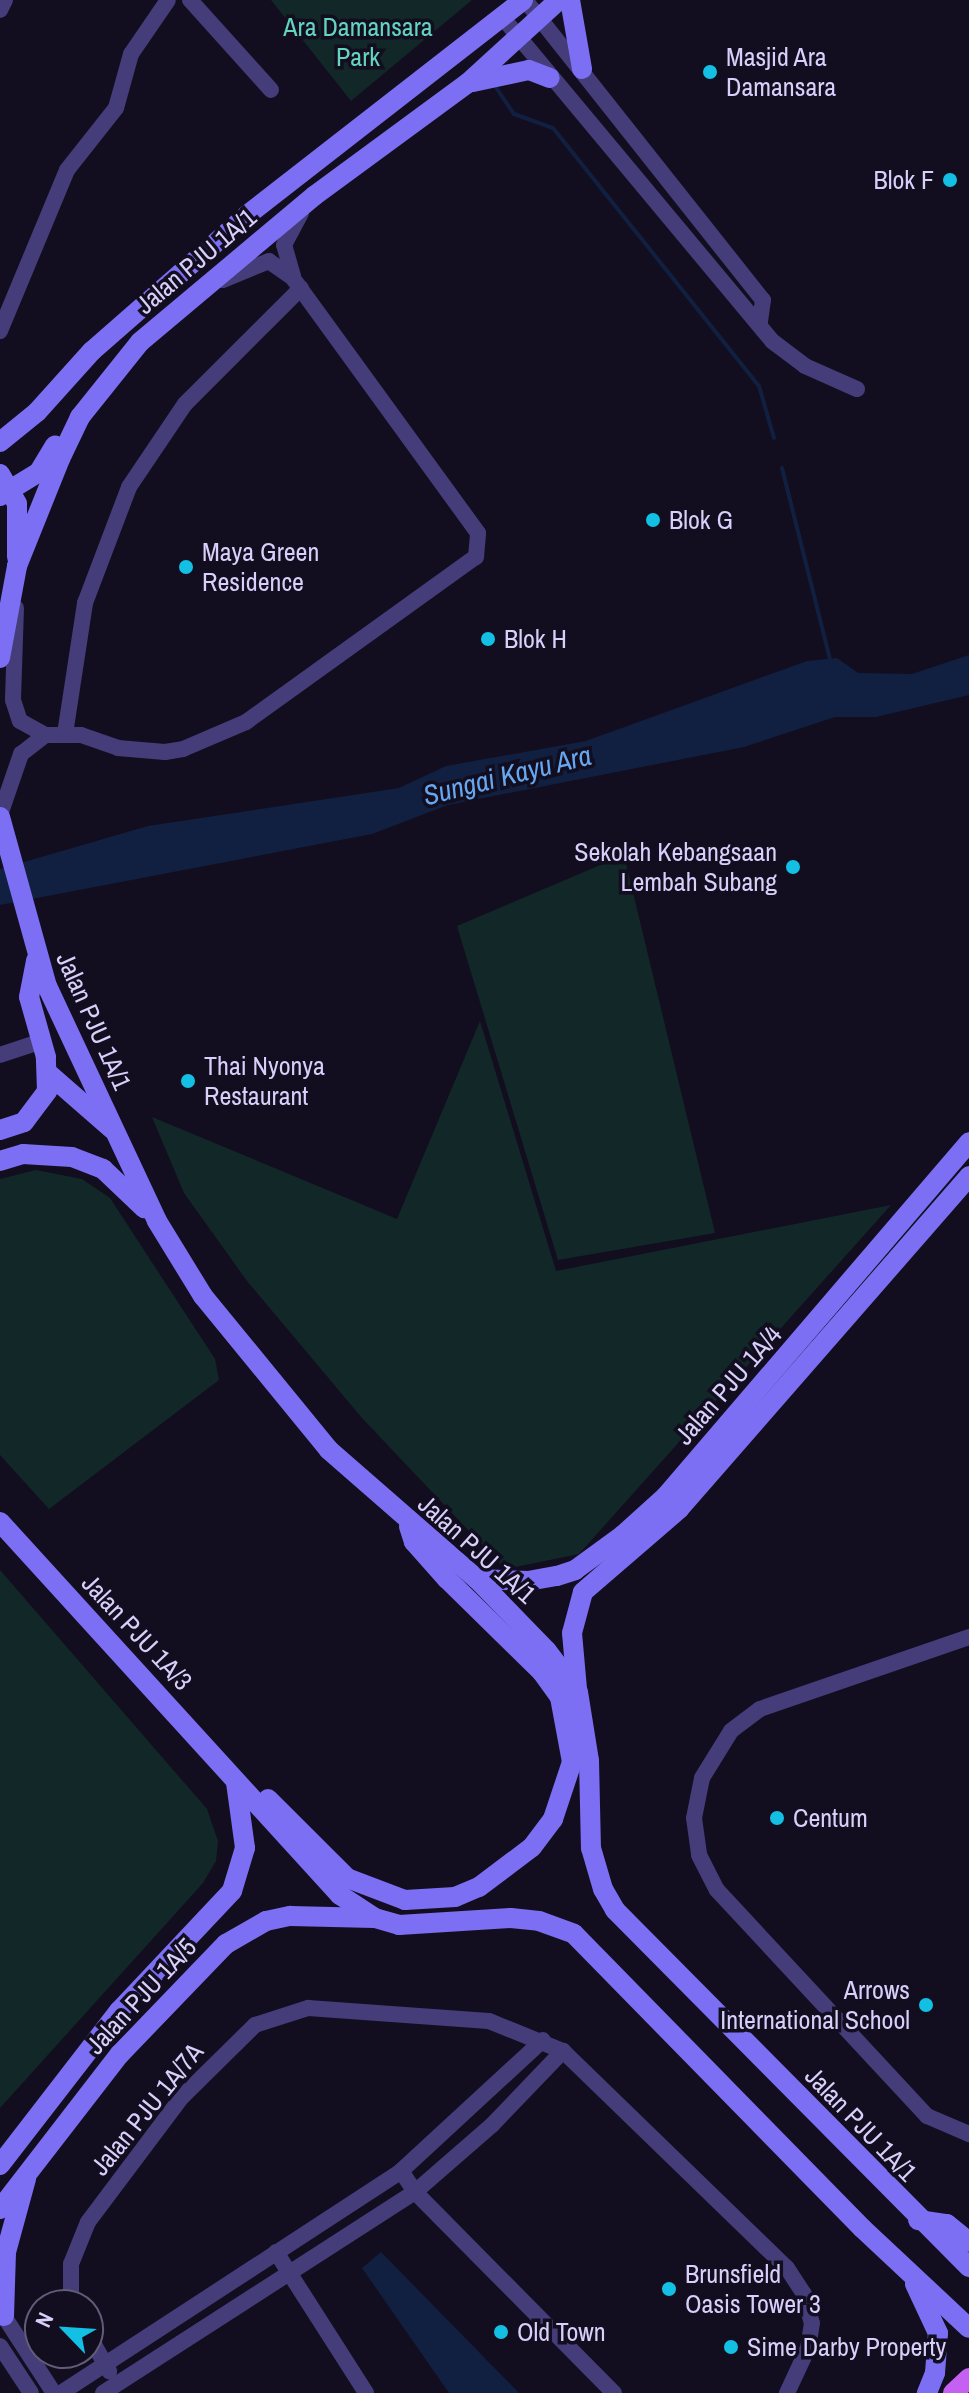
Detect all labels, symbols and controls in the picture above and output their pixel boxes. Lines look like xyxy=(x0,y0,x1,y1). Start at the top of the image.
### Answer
park label: Ara Damansara Park xyxy=(283,11,433,72)
place label: Masjid Ara Damansara xyxy=(726,41,836,102)
marker: Masjid Ara Damansara xyxy=(701,63,719,81)
place label: Blok F xyxy=(874,164,934,196)
marker: Blok F xyxy=(941,171,959,189)
street label: Jalan PJU 1A/1 xyxy=(130,202,262,320)
place label: Blok G xyxy=(669,504,733,536)
marker: Blok G xyxy=(644,511,662,529)
place label: Maya Green Residence xyxy=(202,536,319,598)
marker: Maya Green Residence xyxy=(177,558,195,576)
place label: Blok H xyxy=(504,623,567,655)
marker: Blok H xyxy=(479,630,497,648)
water label: Sungai Kayu Ara xyxy=(419,738,595,812)
place label: Sekolah Kebangsaan Lembah Subang xyxy=(574,836,777,898)
marker: Sekolah Kebangsaan Lembah Subang xyxy=(784,858,802,876)
street label: Jalan PJU 1A/1 xyxy=(50,948,138,1094)
place label: Thai Nyonya Restaurant xyxy=(204,1050,325,1112)
marker: Thai Nyonya Restaurant xyxy=(179,1072,197,1090)
street label: Jalan PJU 1A/4 xyxy=(668,1319,788,1451)
street label: Jalan PJU 1A/1 xyxy=(412,1488,542,1610)
street label: Jalan PJU 1A/3 xyxy=(75,1568,199,1696)
place label: Centum xyxy=(793,1802,868,1834)
marker: Centum xyxy=(768,1809,786,1827)
street label: Jalan PJU 1A/5 xyxy=(79,1932,203,2060)
place label: Arrows International School xyxy=(720,1974,910,2036)
marker: Arrows International School xyxy=(917,1996,935,2014)
street label: Jalan PJU 1A/7A xyxy=(84,2037,210,2181)
street label: Jalan PJU 1A/1 xyxy=(799,2060,923,2188)
place label: Brunsfield Oasis Tower 3 xyxy=(685,2258,821,2320)
marker: Brunsfield Oasis Tower 3 xyxy=(660,2280,678,2298)
north arrow xyxy=(24,2289,104,2369)
text: N xyxy=(28,2307,60,2332)
place label: Old Town xyxy=(517,2316,606,2348)
marker: Old Town xyxy=(492,2323,510,2341)
place label: Sime Darby Property xyxy=(747,2331,946,2363)
marker: Sime Darby Property xyxy=(722,2338,740,2356)

